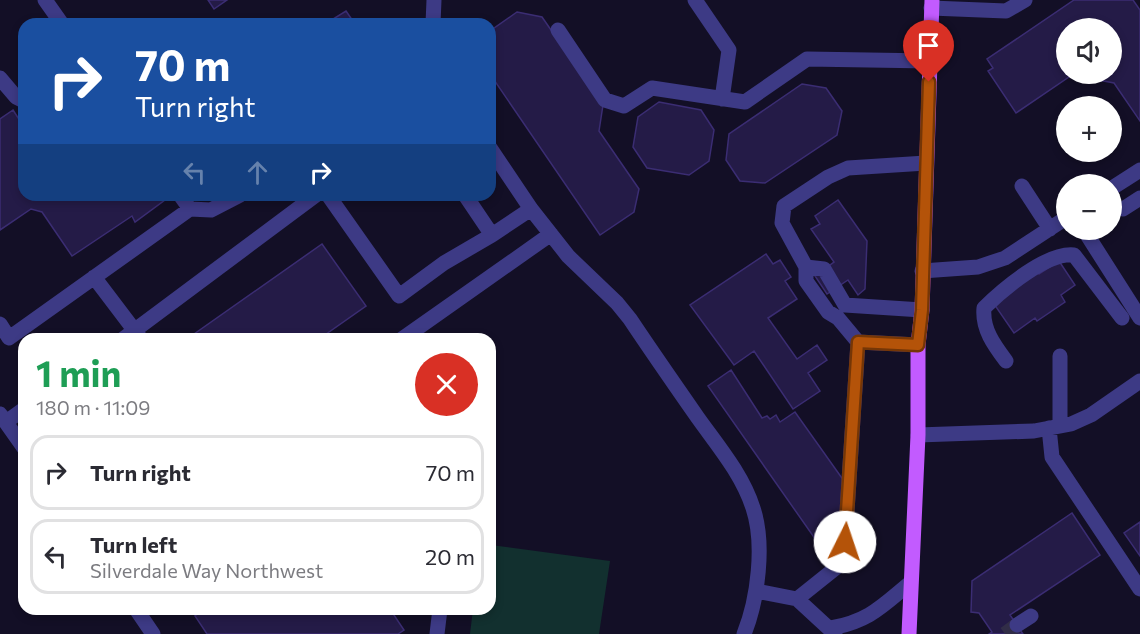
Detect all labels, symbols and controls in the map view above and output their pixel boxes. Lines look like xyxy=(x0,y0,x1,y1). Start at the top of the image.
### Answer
map controls xyxy=(1056,18,1122,240)
button: sound xyxy=(1056,18,1122,84)
pin xyxy=(903,20,954,82)
icon: arrive xyxy=(912,29,945,62)
text: 70 m xyxy=(135,38,230,90)
icon: right xyxy=(36,42,114,120)
text: Turn right xyxy=(135,90,255,123)
button: + xyxy=(1056,96,1122,162)
icon: left xyxy=(178,156,211,189)
icon: ahead xyxy=(241,156,274,189)
icon: right xyxy=(304,156,337,189)
button: − xyxy=(1056,174,1122,240)
text: 1 min xyxy=(36,350,121,394)
button: close xyxy=(415,353,478,416)
text: 180 m · 11:09 xyxy=(36,395,150,419)
icon: right xyxy=(39,456,72,489)
text: Turn right xyxy=(90,459,191,486)
text: 70 m xyxy=(426,459,475,486)
position arrow xyxy=(813,510,877,574)
text: Turn left xyxy=(90,531,177,558)
icon: left xyxy=(39,540,72,573)
text: 20 m xyxy=(425,543,475,570)
text: Silverdale Way Northwest xyxy=(90,558,323,582)

